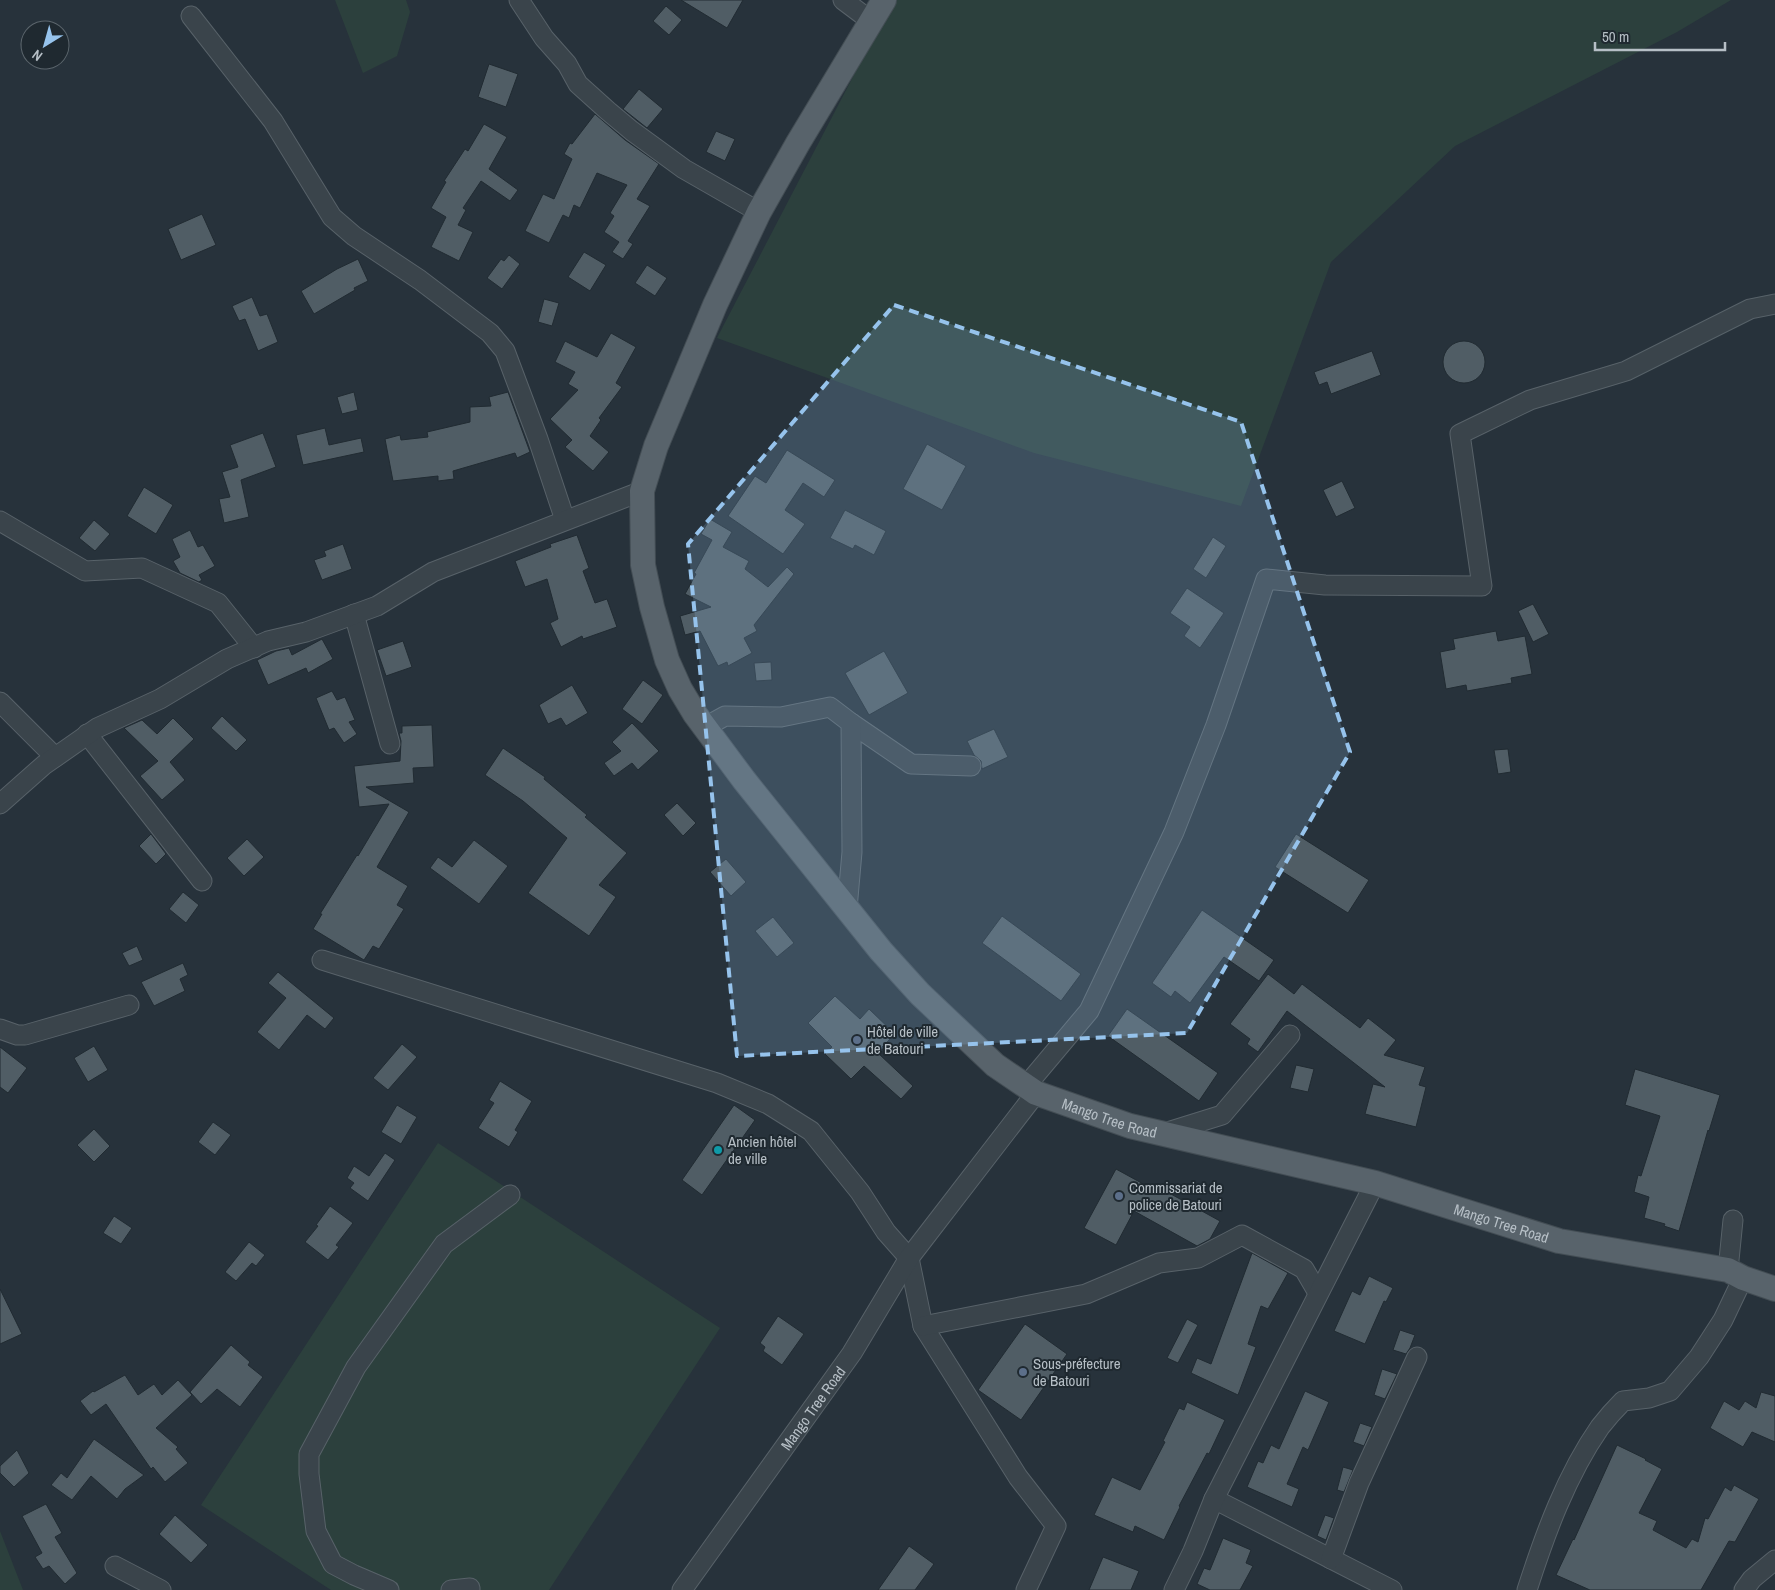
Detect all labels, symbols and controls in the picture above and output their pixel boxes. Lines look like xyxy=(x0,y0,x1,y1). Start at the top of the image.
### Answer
north arrow xyxy=(20,20,70,70)
scale bar xyxy=(1595,20,1725,52)
text: 50 m xyxy=(1602,26,1629,47)
text: N xyxy=(28,46,46,65)
place label: Hôtel de ville de Batouri xyxy=(867,1021,938,1059)
marker: Hôtel de ville de Batouri xyxy=(851,1034,863,1046)
street label: Mango Tree Road xyxy=(1059,1093,1159,1142)
place label: Ancien hôtel de ville xyxy=(727,1131,796,1169)
marker: Ancien hôtel de ville xyxy=(712,1144,724,1156)
place label: Commissariat de police de Batouri xyxy=(1129,1177,1223,1215)
marker: Commissariat de police de Batouri xyxy=(1113,1190,1125,1202)
street label: Mango Tree Road xyxy=(1451,1198,1552,1248)
place label: Sous-préfecture de Batouri xyxy=(1033,1353,1121,1391)
street label: Mango Tree Road xyxy=(775,1362,850,1454)
marker: Sous-préfecture de Batouri xyxy=(1017,1366,1029,1378)

